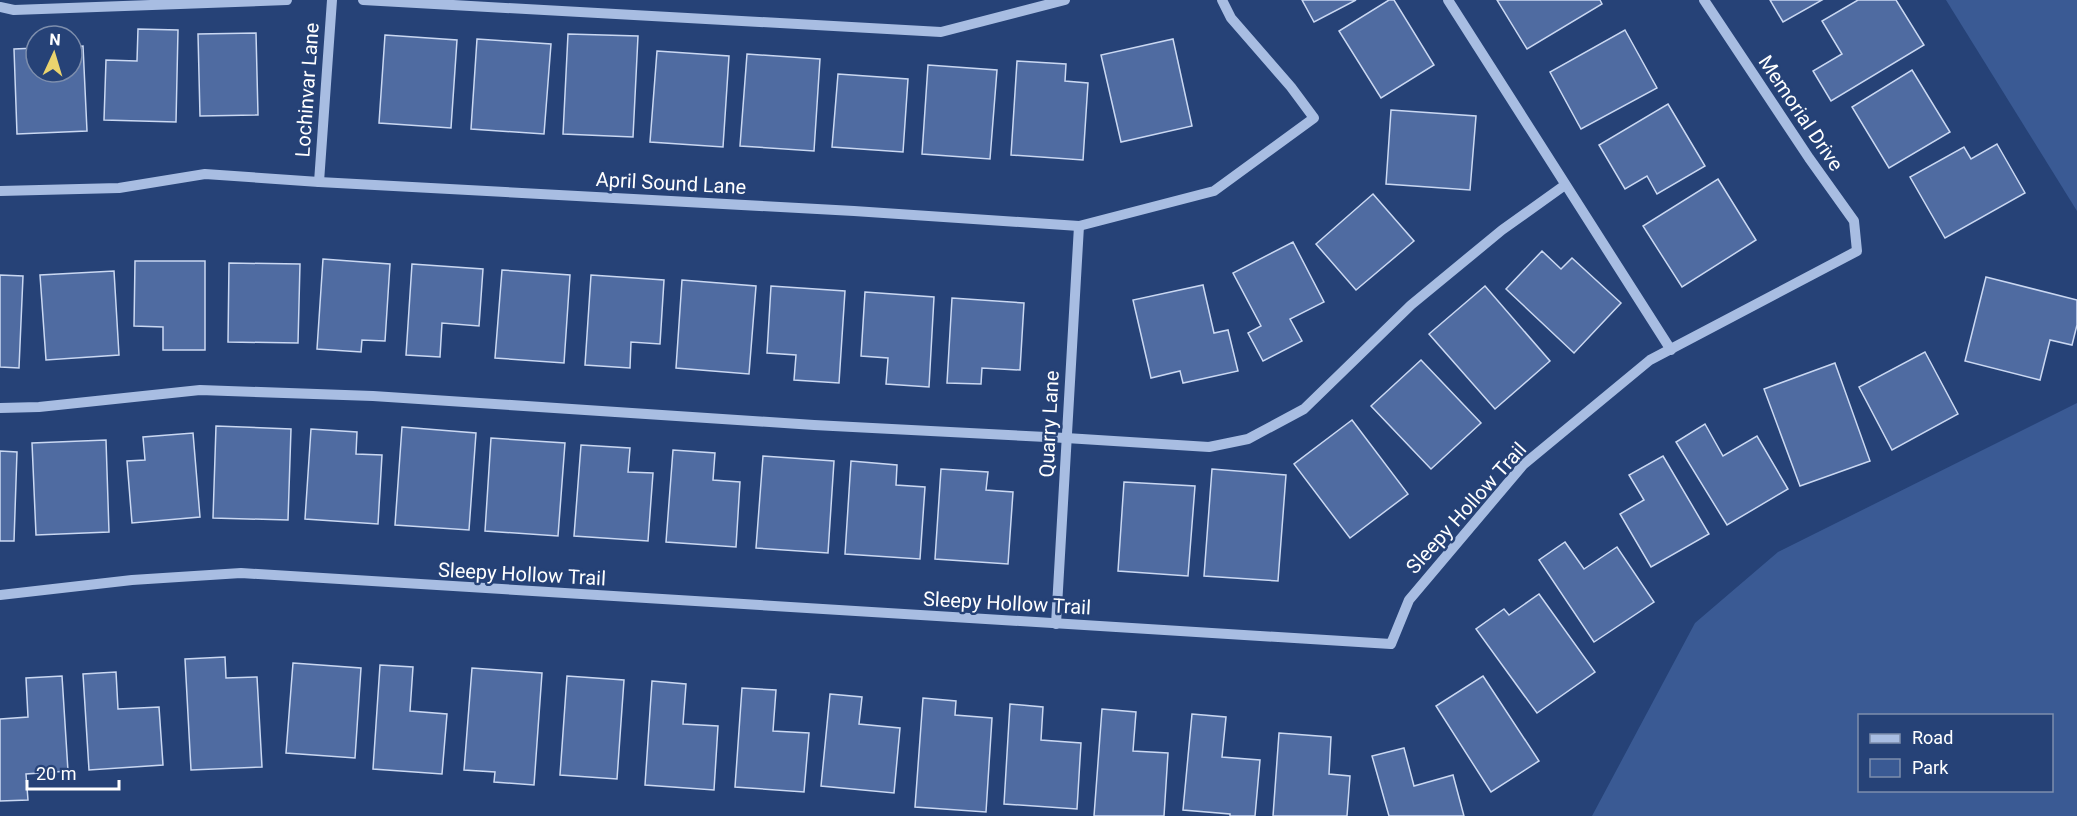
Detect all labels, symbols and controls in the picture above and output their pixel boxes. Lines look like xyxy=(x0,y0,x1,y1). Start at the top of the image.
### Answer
street label: Lochinvar Lane xyxy=(290,22,324,158)
north arrow xyxy=(24,24,84,84)
text: N xyxy=(49,30,61,49)
street label: Memorial Drive xyxy=(1754,51,1848,175)
street label: April Sound Lane xyxy=(595,167,747,199)
street label: Quarry Lane xyxy=(1034,370,1064,478)
street label: Sleepy Hollow Trail xyxy=(1401,438,1531,578)
street label: Sleepy Hollow Trail xyxy=(437,558,607,590)
street label: Sleepy Hollow Trail xyxy=(922,587,1092,619)
legend xyxy=(1858,714,2053,792)
text: Road xyxy=(1912,727,1953,748)
scale bar xyxy=(27,753,118,791)
text: Park xyxy=(1912,757,1949,778)
text: 20 m xyxy=(36,763,76,784)

